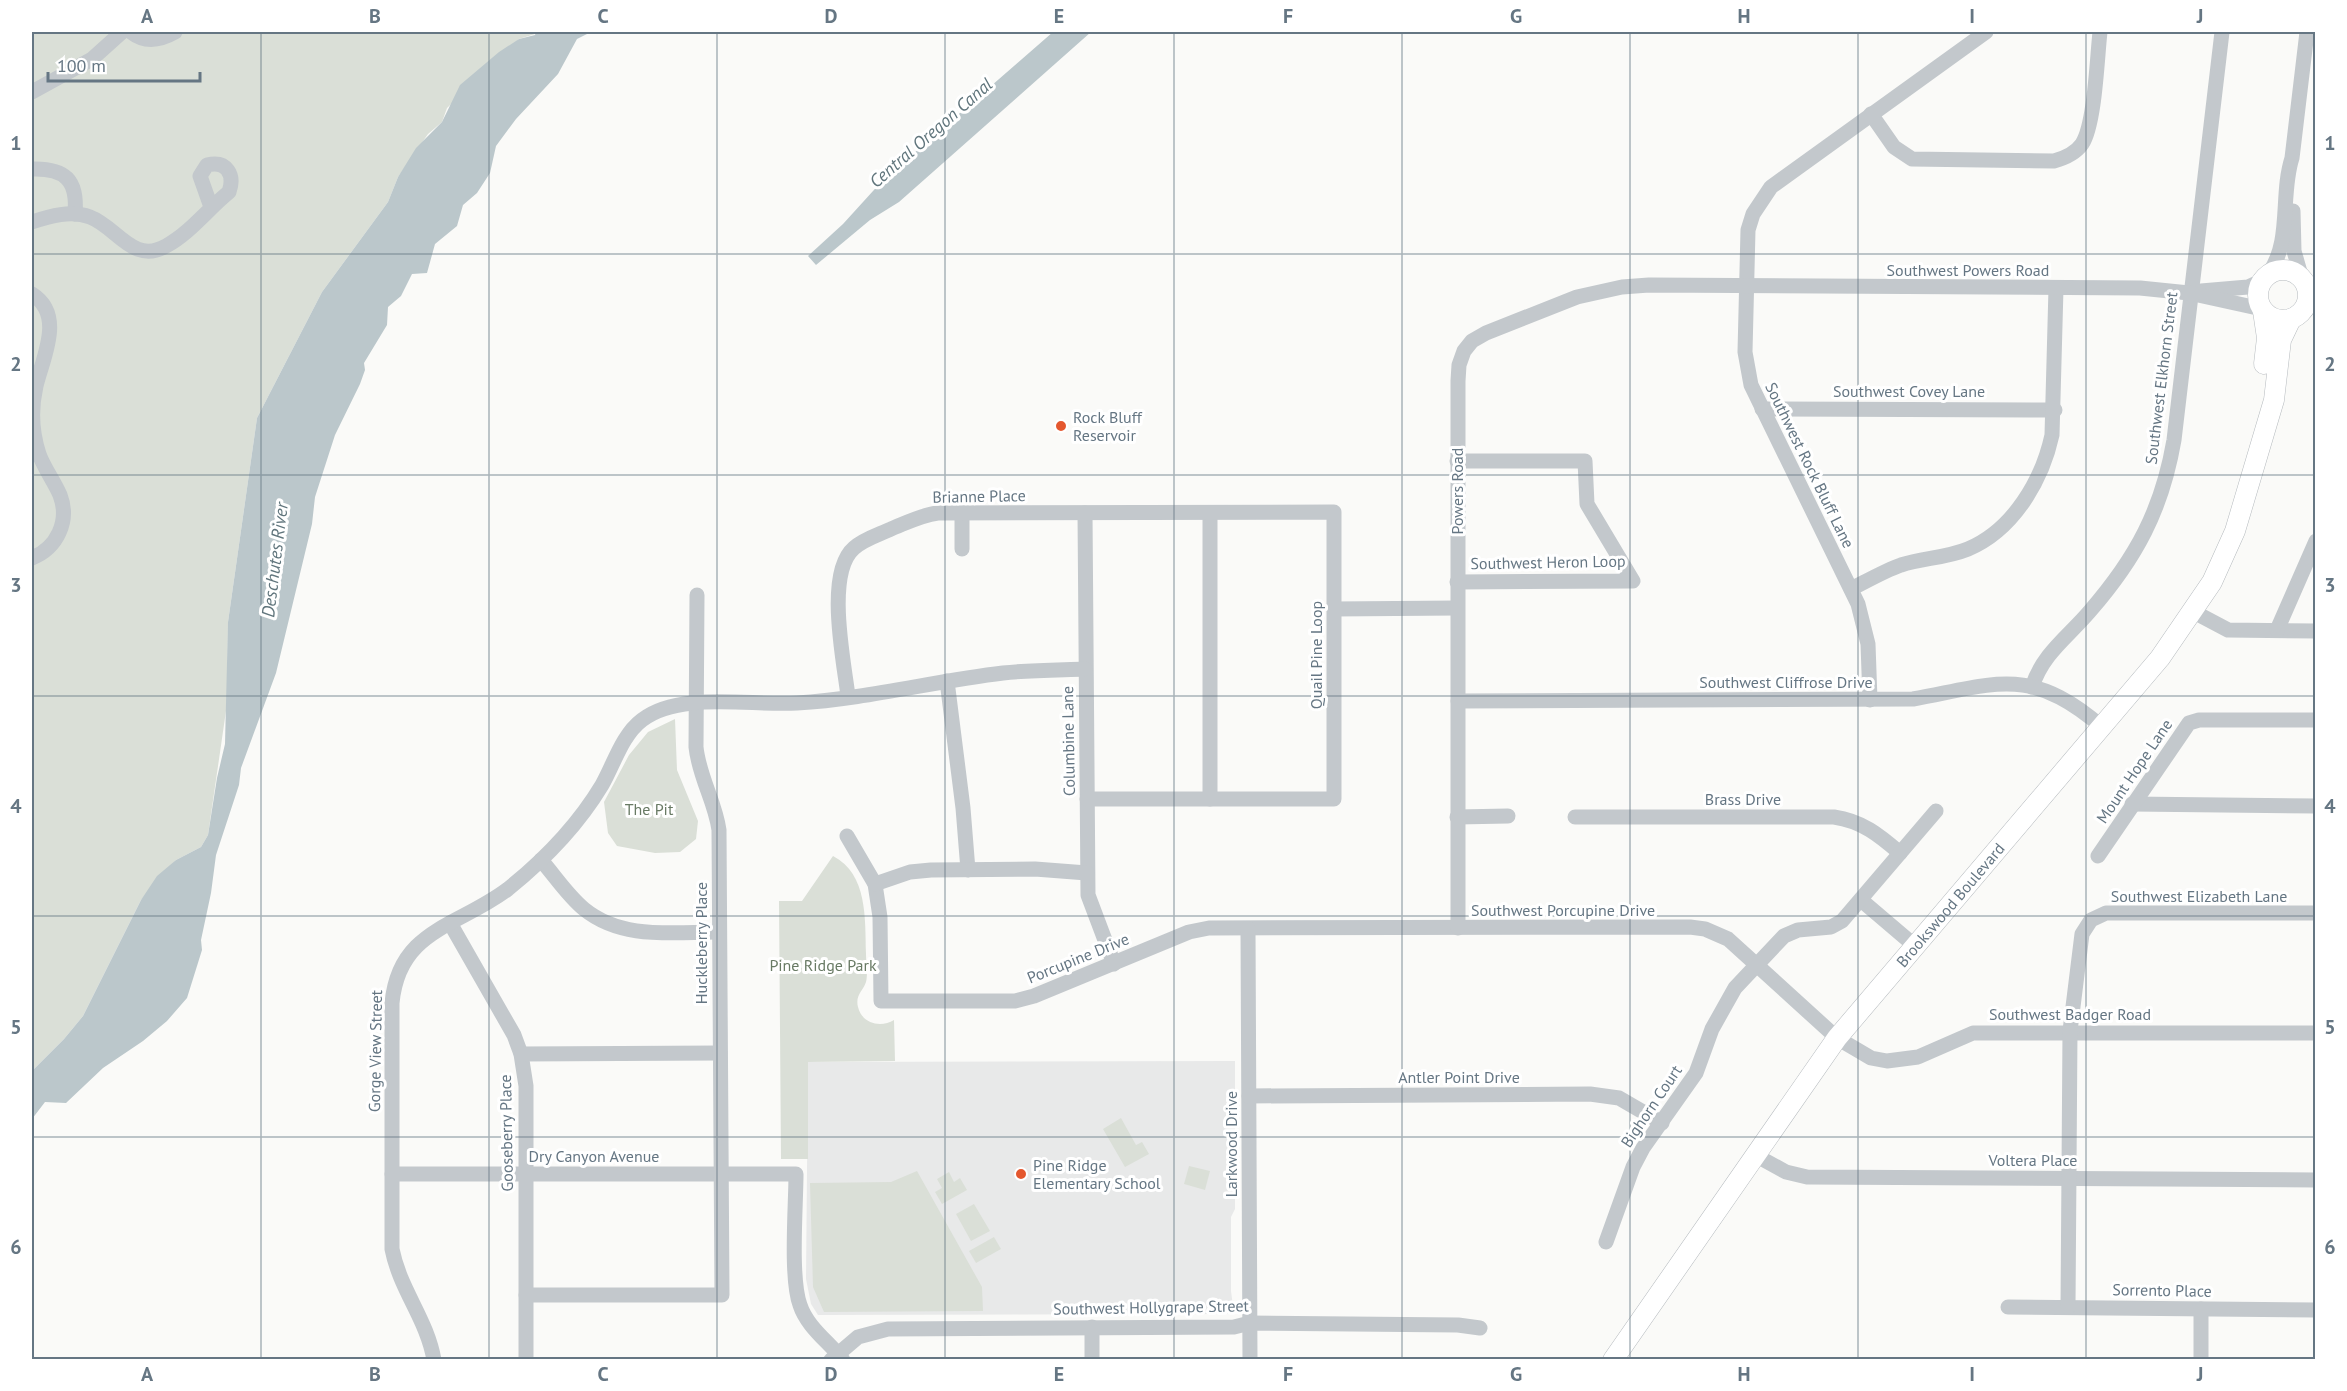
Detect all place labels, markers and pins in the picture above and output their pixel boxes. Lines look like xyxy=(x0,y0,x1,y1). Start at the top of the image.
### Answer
place label: Rock Bluff Reservoir xyxy=(1073,407,1143,445)
marker: Rock Bluff Reservoir xyxy=(1054,419,1068,433)
place label: Pine Ridge Elementary School xyxy=(1033,1155,1161,1193)
marker: Pine Ridge Elementary School xyxy=(1014,1167,1028,1181)

